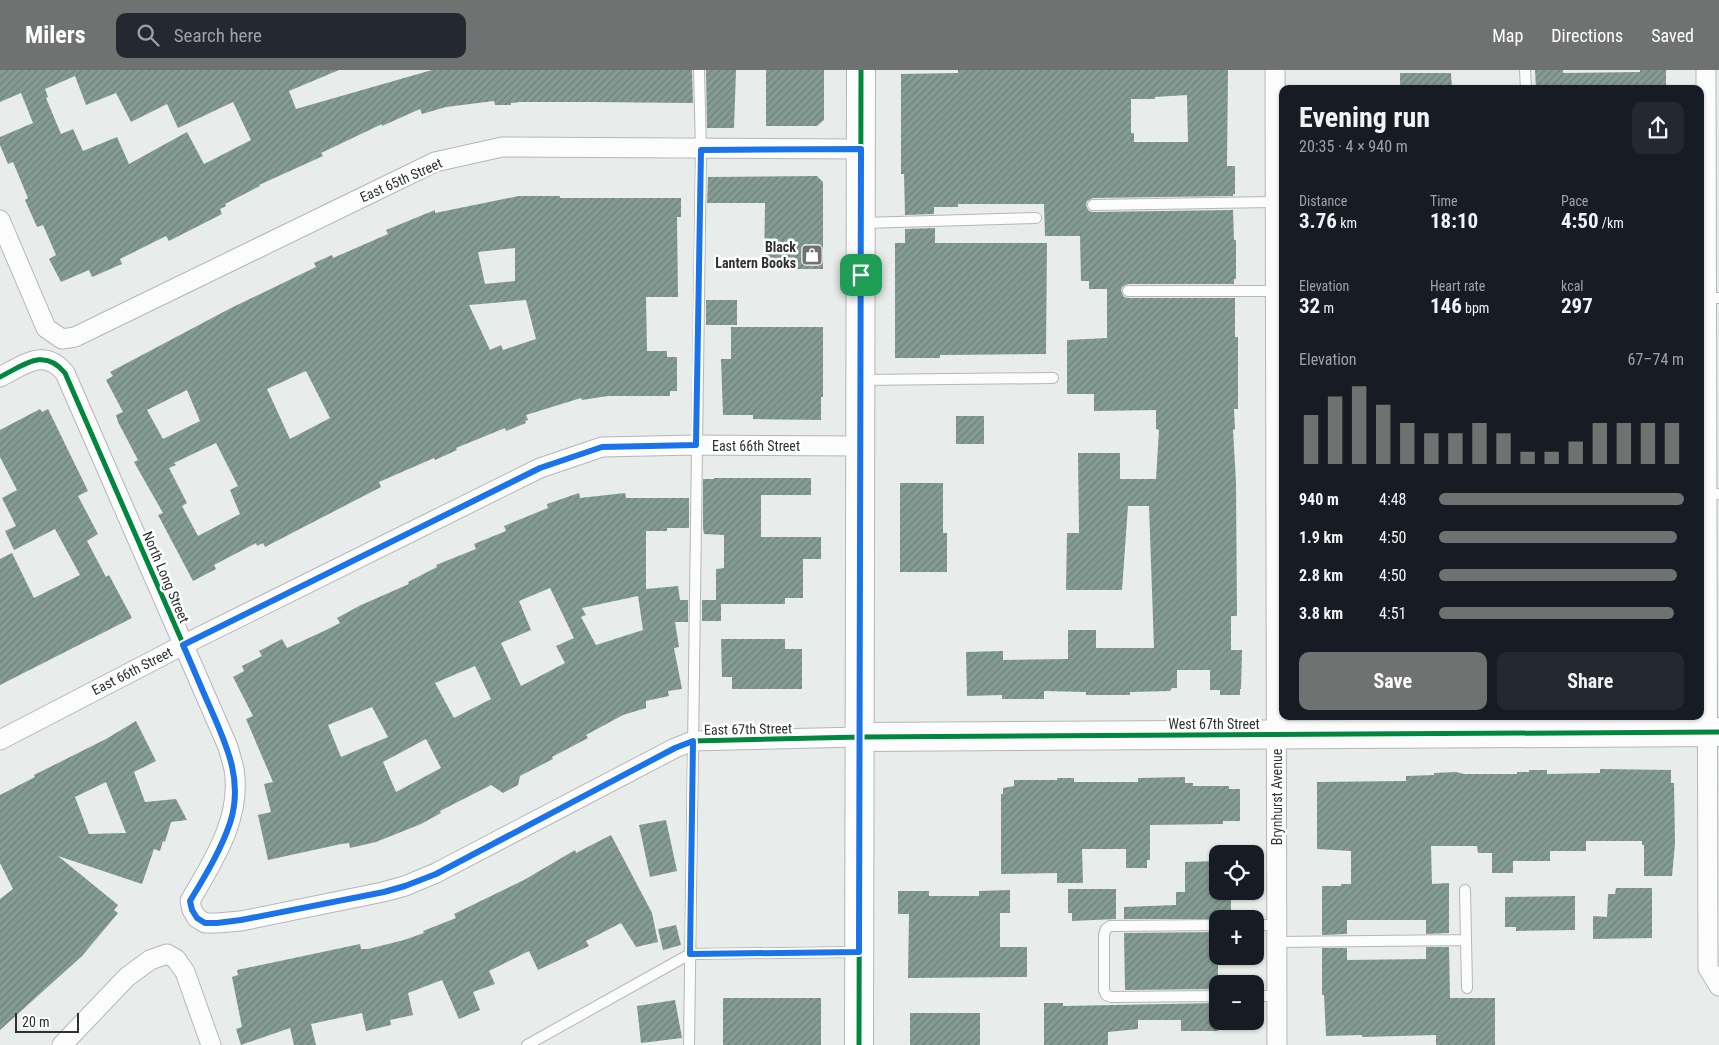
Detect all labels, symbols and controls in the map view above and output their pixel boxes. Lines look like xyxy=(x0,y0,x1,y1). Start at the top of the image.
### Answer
search box xyxy=(116,13,466,58)
text: Milers xyxy=(25,21,86,49)
icon: search xyxy=(134,21,162,49)
text: Search here xyxy=(174,24,262,47)
text: Map xyxy=(1492,25,1523,46)
text: Directions xyxy=(1551,25,1623,46)
text: Saved xyxy=(1651,25,1694,46)
text: Evening run xyxy=(1299,101,1430,134)
button: share xyxy=(1632,102,1684,154)
text: 20:35 · 4 × 940 m xyxy=(1299,137,1408,156)
street label: East 65th Street xyxy=(357,155,445,205)
text: Distance xyxy=(1299,193,1347,209)
text: Time xyxy=(1430,193,1458,209)
text: Pace xyxy=(1561,193,1588,209)
text: 3.76 xyxy=(1299,209,1337,233)
text: 18:10 xyxy=(1430,209,1478,233)
text: 4:50 xyxy=(1561,209,1599,233)
text: km xyxy=(1337,215,1357,231)
text: /km xyxy=(1599,215,1624,231)
place label: Black Lantern Books xyxy=(715,239,796,271)
shop icon: Black Lantern Books xyxy=(800,243,824,267)
pin xyxy=(840,254,882,296)
icon: arrive xyxy=(847,261,875,289)
text: Elevation xyxy=(1299,278,1349,294)
text: Heart rate xyxy=(1430,278,1485,294)
text: kcal xyxy=(1561,278,1584,294)
text: 32 xyxy=(1299,294,1320,318)
text: 146 xyxy=(1430,294,1462,318)
text: 297 xyxy=(1561,294,1593,318)
text: m xyxy=(1320,300,1334,316)
text: bpm xyxy=(1462,300,1489,316)
text: Elevation xyxy=(1299,350,1357,369)
text: 67–74 m xyxy=(1628,350,1684,369)
street label: East 66th Street xyxy=(712,438,800,454)
text: 940 m xyxy=(1299,490,1339,509)
text: 4:48 xyxy=(1379,490,1406,509)
text: 1.9 km xyxy=(1299,528,1343,547)
text: 4:50 xyxy=(1379,528,1406,547)
street label: North Long Street xyxy=(140,529,192,625)
text: 2.8 km xyxy=(1299,566,1343,585)
text: 4:50 xyxy=(1379,566,1406,585)
text: 3.8 km xyxy=(1299,604,1343,623)
text: 4:51 xyxy=(1379,604,1406,623)
street label: East 66th Street xyxy=(89,644,175,698)
button: Save xyxy=(1299,652,1487,710)
button: Share xyxy=(1497,652,1684,710)
street label: West 67th Street xyxy=(1168,716,1260,732)
street label: East 67th Street xyxy=(704,720,792,738)
street label: Brynhurst Avenue xyxy=(1269,748,1285,845)
map controls xyxy=(1209,845,1264,1030)
button: locate xyxy=(1209,845,1264,900)
button: + xyxy=(1209,910,1264,965)
button: − xyxy=(1209,975,1264,1030)
scale bar xyxy=(15,1010,79,1033)
text: 20 m xyxy=(22,1014,50,1030)

